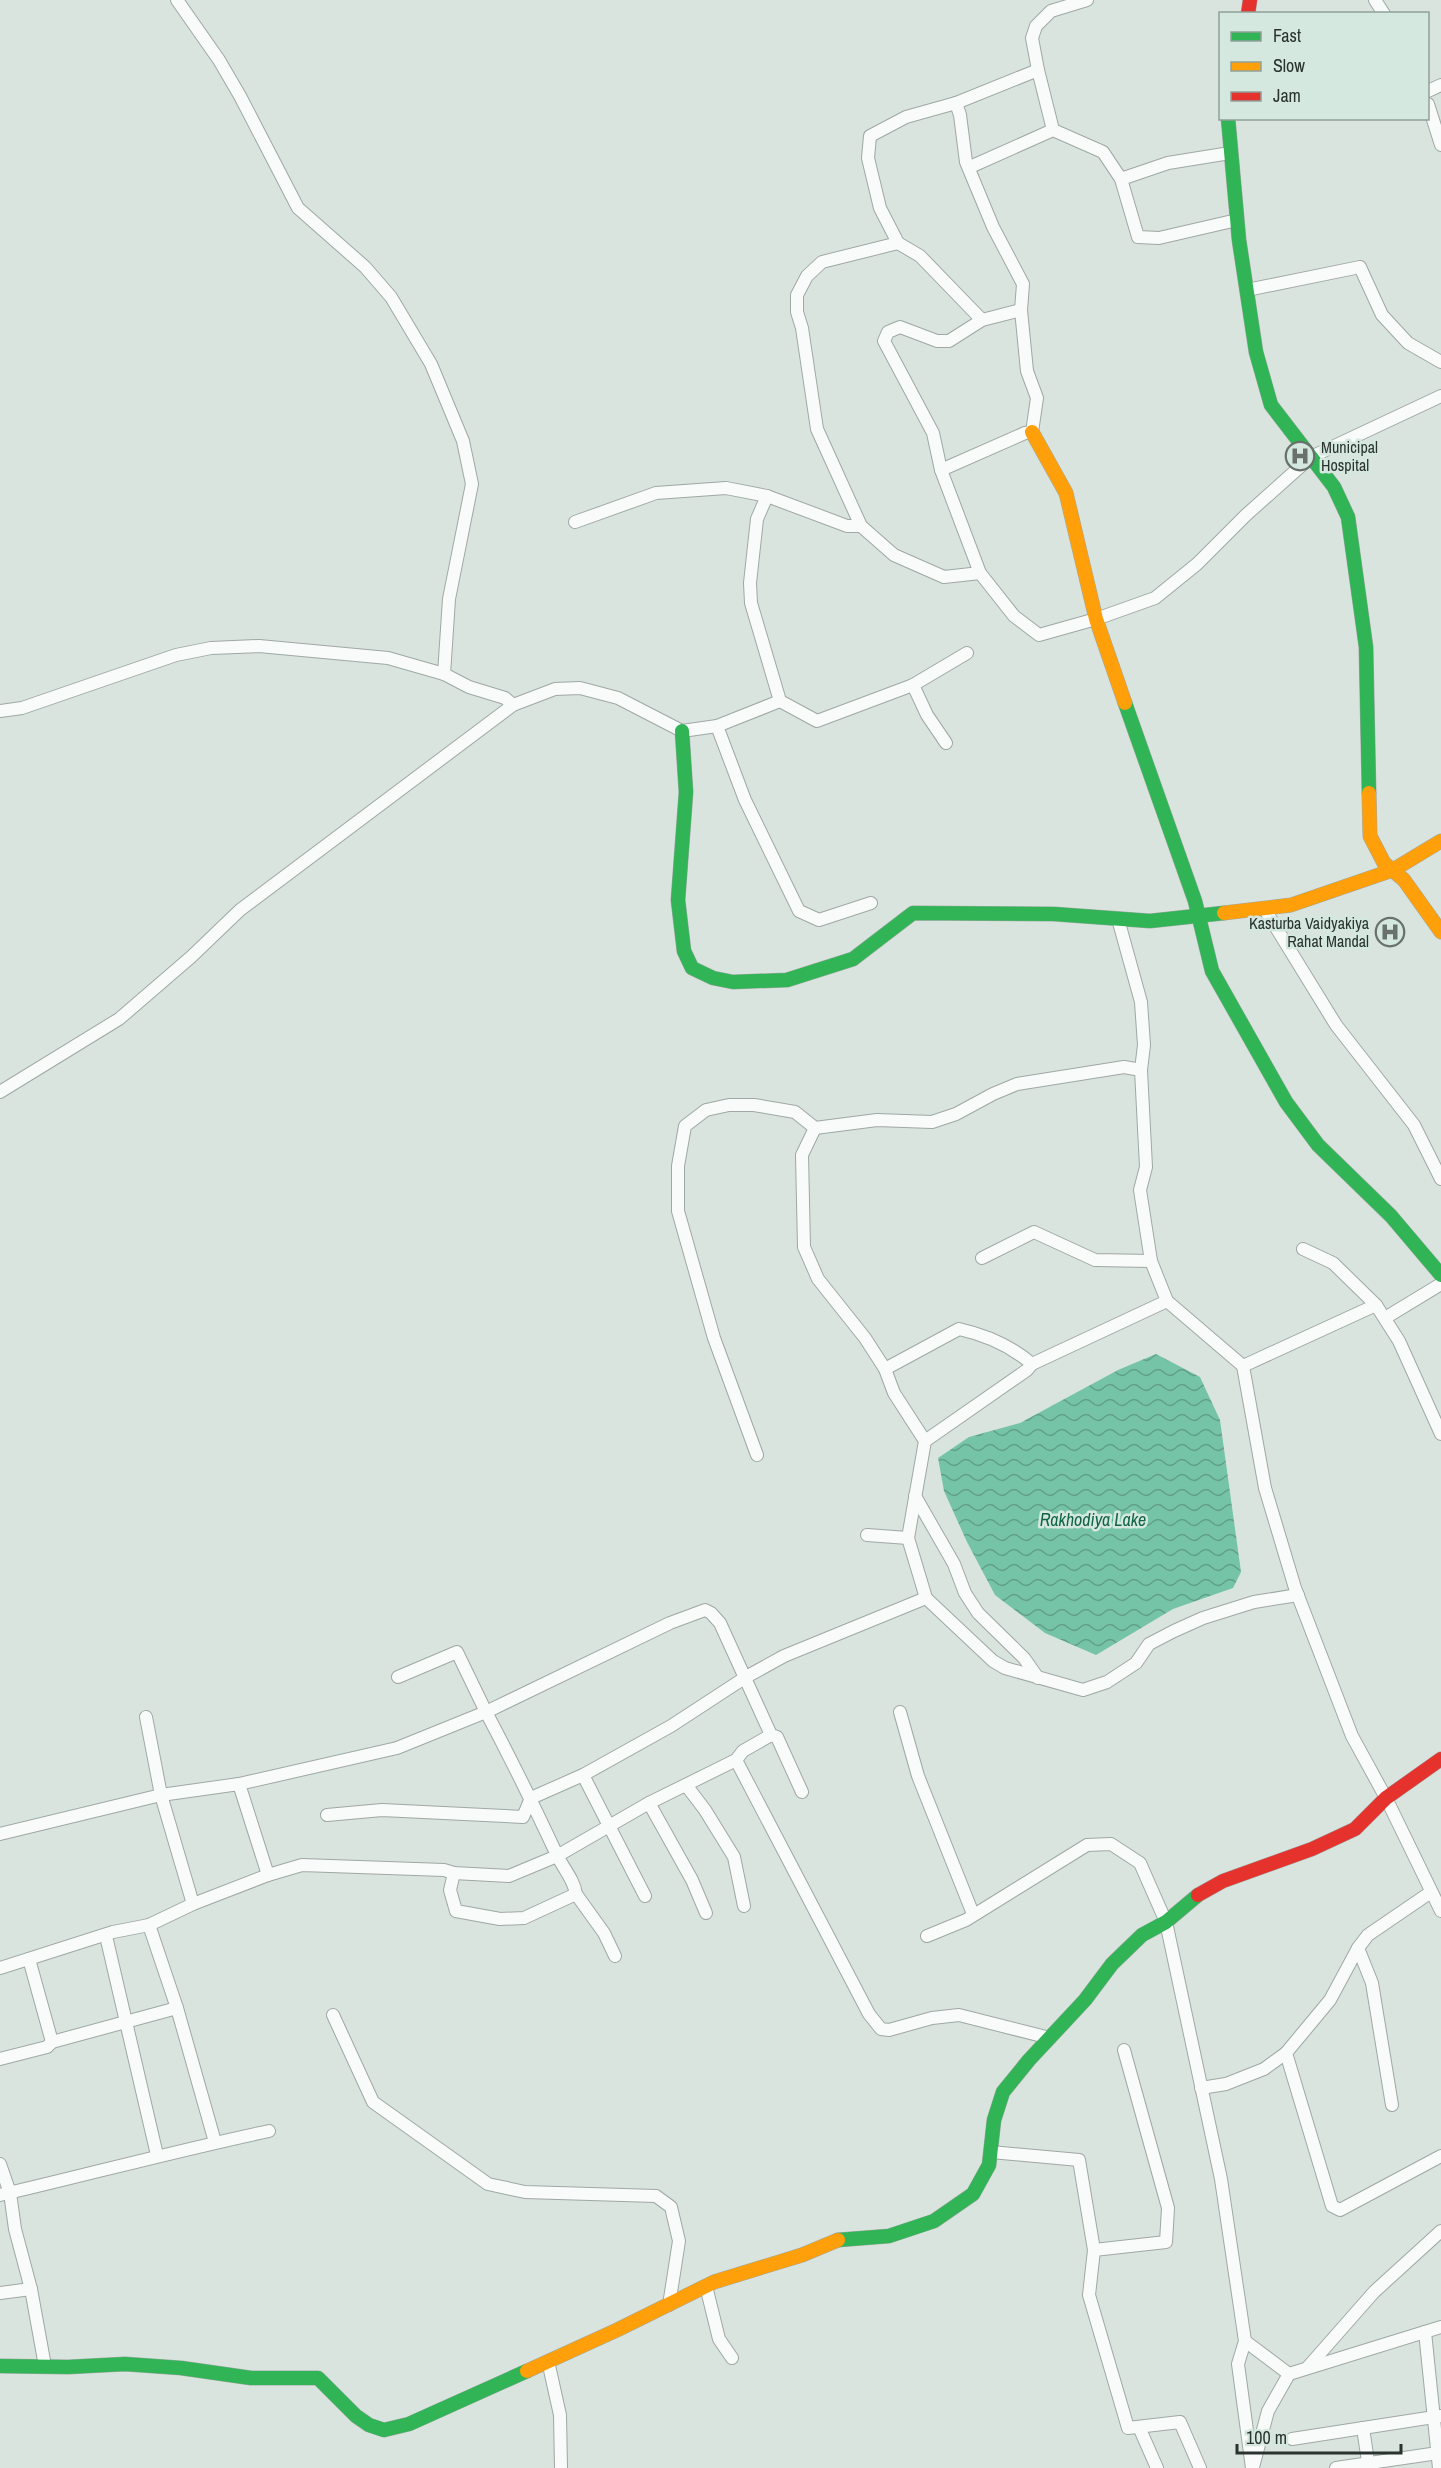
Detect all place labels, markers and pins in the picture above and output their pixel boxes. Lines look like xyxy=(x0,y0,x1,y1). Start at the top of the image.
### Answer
place label: Municipal Hospital xyxy=(1321,436,1378,476)
hospital icon: Municipal Hospital xyxy=(1284,440,1316,472)
place label: Kasturba Vaidyakiya Rahat Mandal xyxy=(1249,912,1370,952)
hospital icon: Kasturba Vaidyakiya Rahat Mandal xyxy=(1374,916,1406,948)

